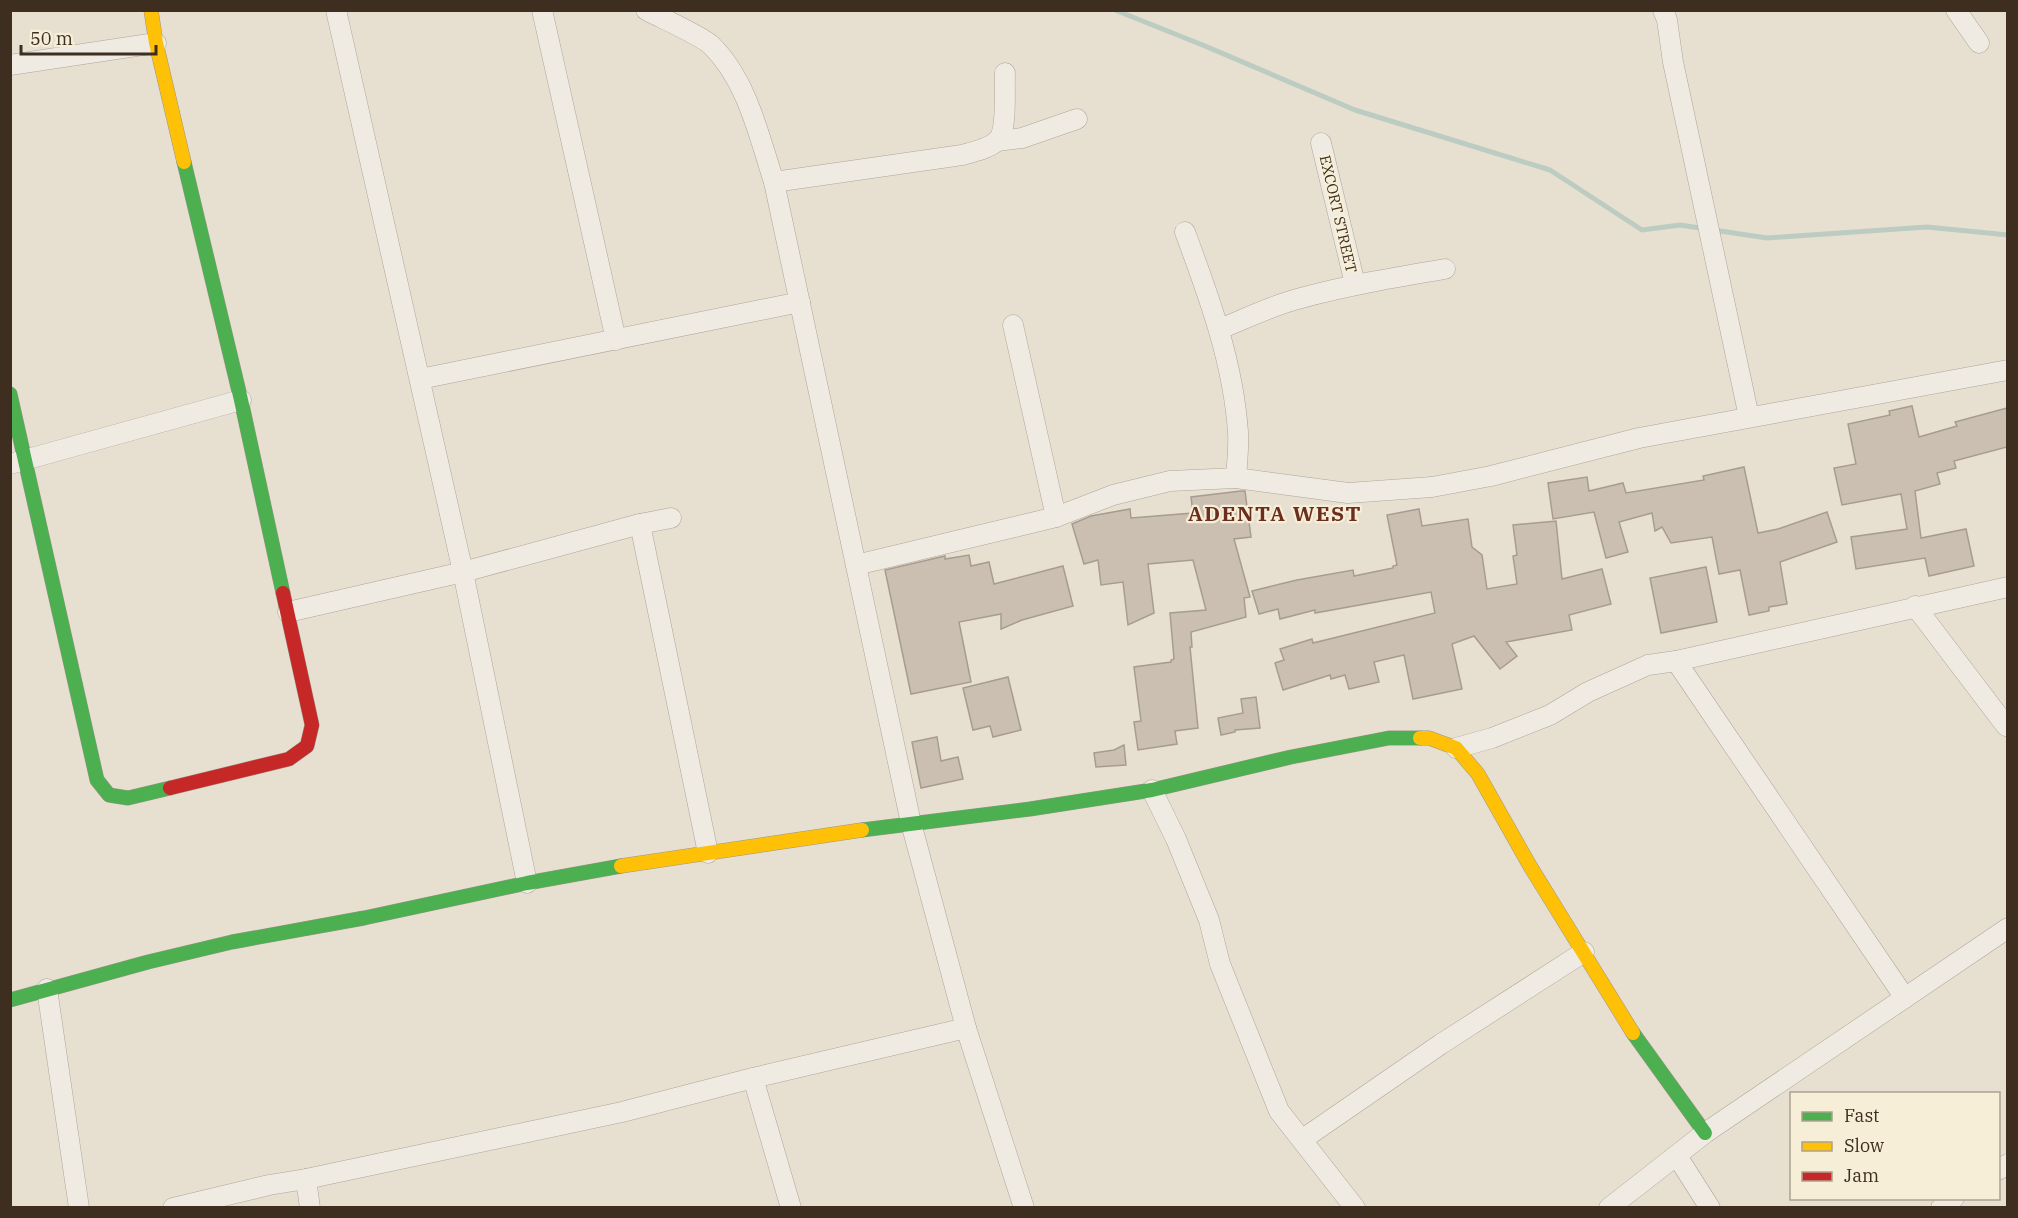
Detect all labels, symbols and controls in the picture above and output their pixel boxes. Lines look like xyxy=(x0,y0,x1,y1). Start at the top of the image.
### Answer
scale bar xyxy=(21,18,156,56)
text: 50 m xyxy=(30,27,73,50)
street label: EXCORT STREET xyxy=(1316,153,1361,275)
district label: ADENTA WEST xyxy=(1188,499,1362,527)
legend xyxy=(1790,1092,2000,1200)
text: Fast xyxy=(1844,1104,1879,1127)
text: Slow xyxy=(1844,1134,1884,1157)
text: Jam xyxy=(1844,1164,1879,1187)

